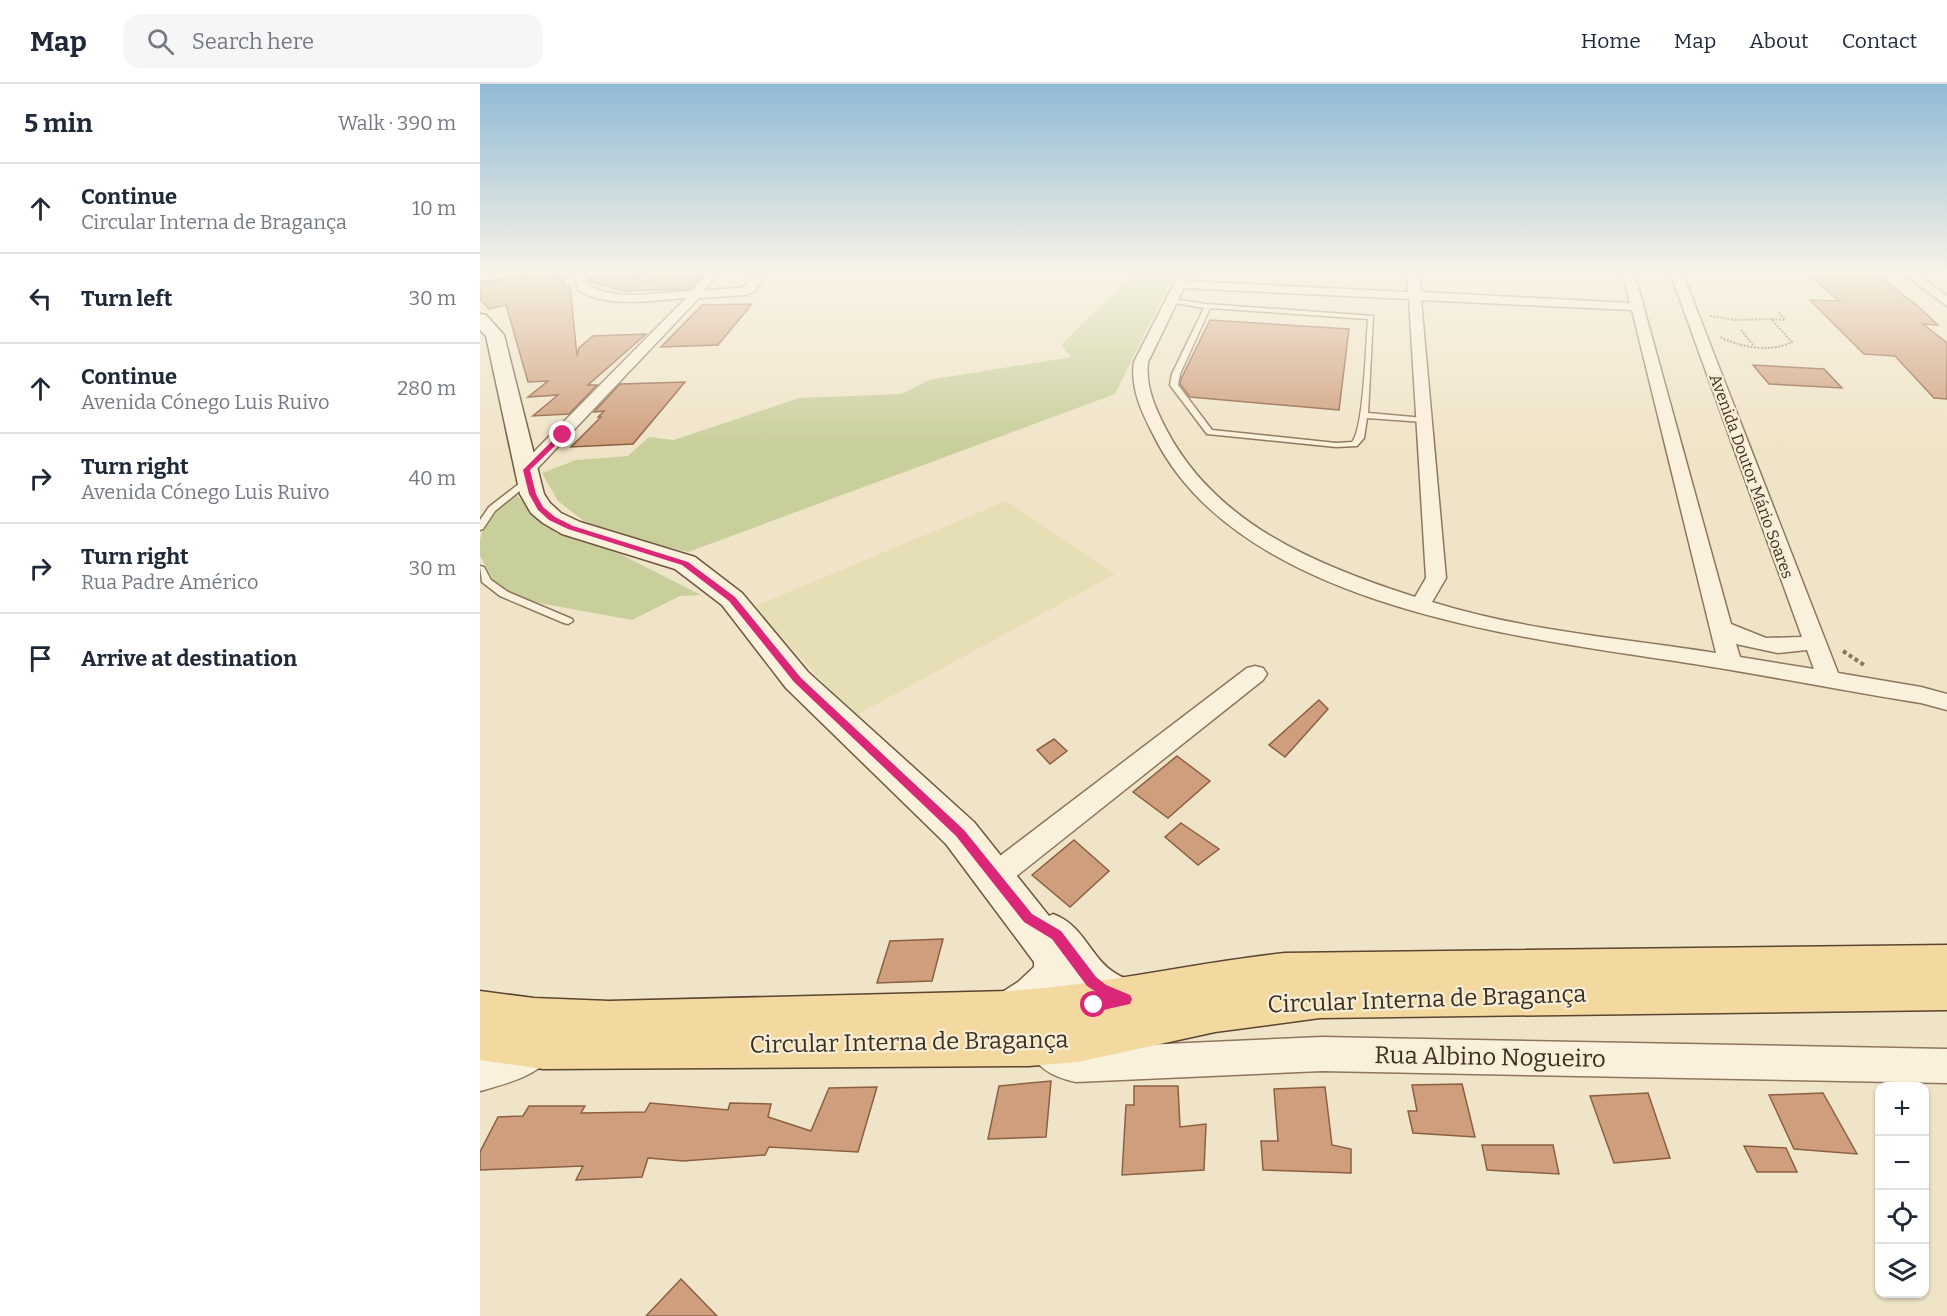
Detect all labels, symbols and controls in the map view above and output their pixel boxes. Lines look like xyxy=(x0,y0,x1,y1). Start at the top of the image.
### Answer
search box xyxy=(123,14,543,68)
text: Map xyxy=(30,25,87,58)
icon: search xyxy=(144,25,177,58)
text: Search here xyxy=(192,28,314,55)
text: Home xyxy=(1581,28,1641,54)
text: Map xyxy=(1674,28,1716,54)
text: About xyxy=(1749,28,1809,54)
text: Contact xyxy=(1842,28,1917,54)
text: 5 min xyxy=(24,108,93,139)
text: Walk · 390 m xyxy=(338,111,456,135)
text: Continue xyxy=(81,183,177,210)
icon: ahead xyxy=(24,192,57,225)
text: 10 m xyxy=(412,196,456,220)
text: Circular Interna de Bragança xyxy=(81,210,347,234)
icon: left xyxy=(24,282,57,315)
text: Turn left xyxy=(81,285,173,312)
text: 30 m xyxy=(409,286,456,310)
text: Continue xyxy=(81,363,177,390)
street label: Avenida Doutor Mário Soares xyxy=(1706,371,1797,581)
icon: ahead xyxy=(24,372,57,405)
text: 280 m xyxy=(397,376,456,400)
text: Avenida Cónego Luis Ruivo xyxy=(81,390,329,414)
route end xyxy=(549,421,575,447)
text: Turn right xyxy=(81,453,189,480)
icon: right xyxy=(24,462,57,495)
text: 40 m xyxy=(408,466,456,490)
text: Avenida Cónego Luis Ruivo xyxy=(81,480,329,504)
text: Turn right xyxy=(81,543,189,570)
icon: right xyxy=(24,552,57,585)
text: 30 m xyxy=(409,556,456,580)
text: Rua Padre Américo xyxy=(81,570,258,594)
icon: arrive xyxy=(24,642,57,675)
text: Arrive at destination xyxy=(81,645,297,672)
street label: Circular Interna de Bragança xyxy=(1267,979,1587,1019)
route start xyxy=(1080,991,1106,1017)
street label: Circular Interna de Bragança xyxy=(749,1025,1069,1059)
street label: Rua Albino Nogueiro xyxy=(1374,1041,1606,1073)
map controls xyxy=(1875,1082,1929,1298)
button: + xyxy=(1875,1082,1929,1136)
button: − xyxy=(1875,1136,1929,1190)
button: locate xyxy=(1875,1190,1929,1244)
button: layers xyxy=(1875,1244,1929,1298)

